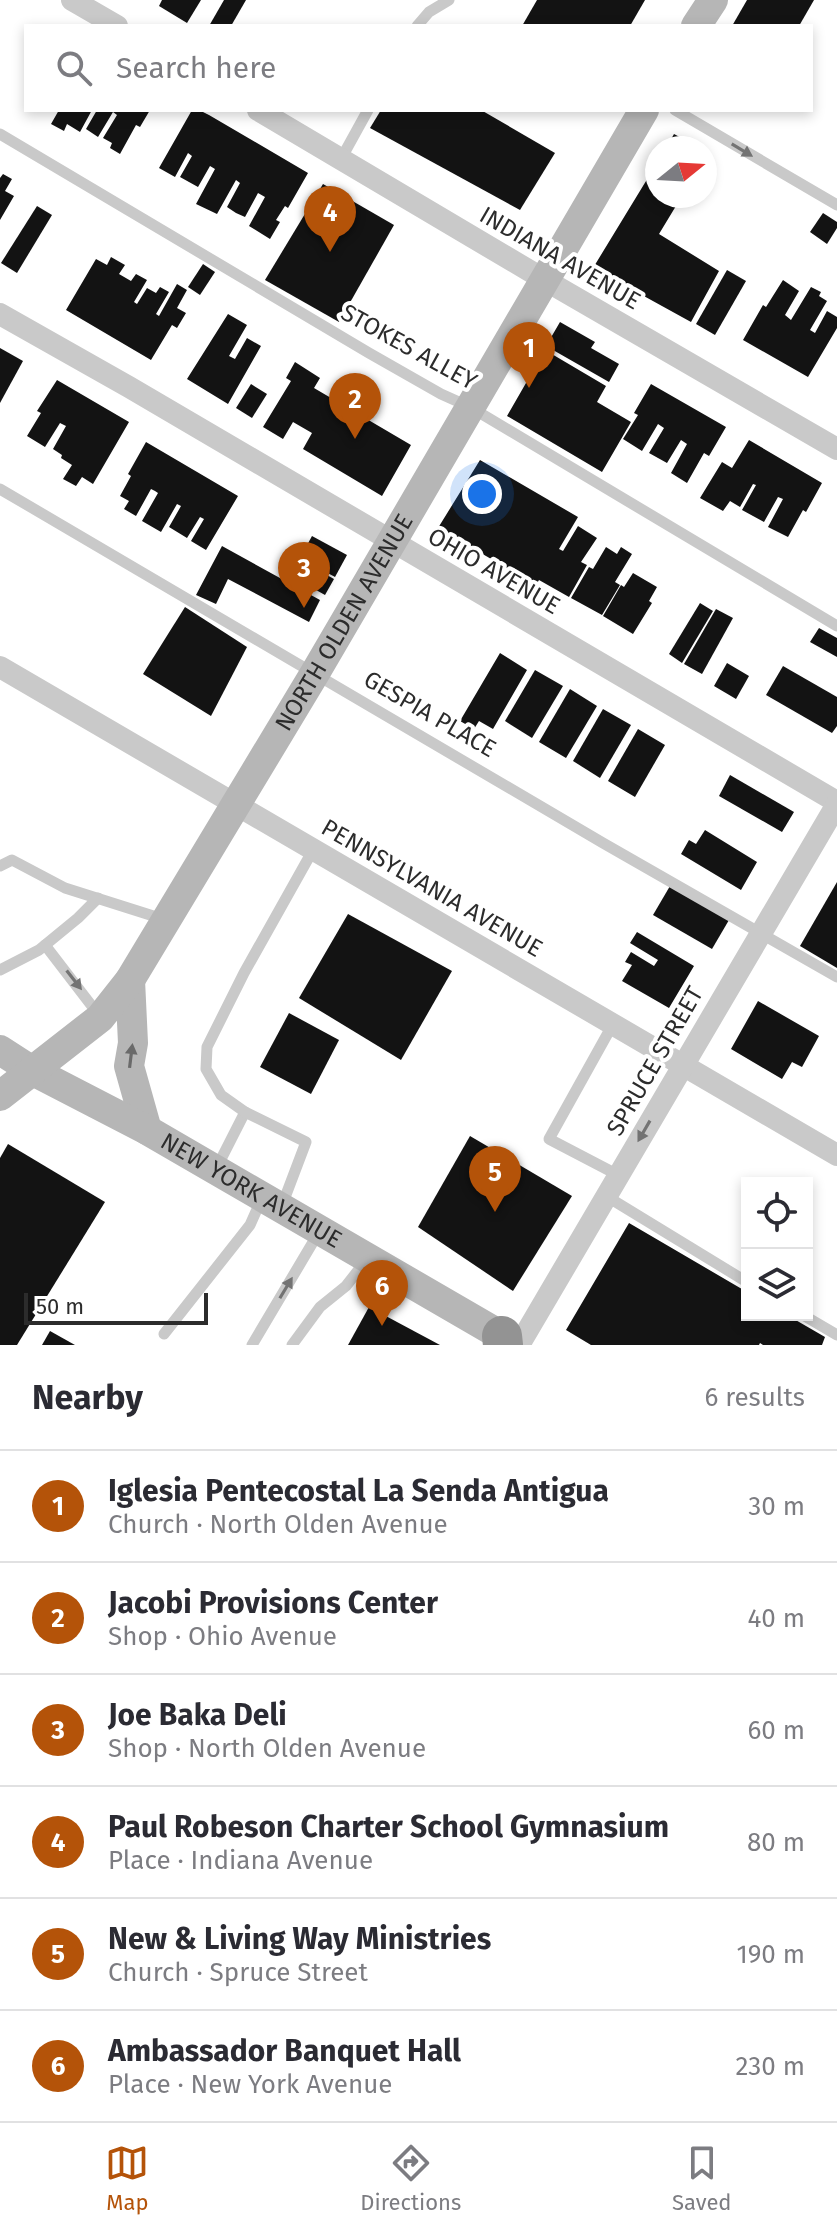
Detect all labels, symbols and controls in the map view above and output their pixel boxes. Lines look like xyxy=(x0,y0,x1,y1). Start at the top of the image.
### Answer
search box xyxy=(24,24,813,112)
icon: search xyxy=(52,46,96,90)
text: Search here xyxy=(116,50,276,86)
north arrow xyxy=(645,136,717,208)
one-way arrow xyxy=(731,143,753,157)
pin: 4 xyxy=(304,186,356,252)
street label: INDIANA AVENUE xyxy=(475,201,645,315)
street label: STOKES ALLEY xyxy=(336,298,482,396)
pin: 1 xyxy=(503,322,555,388)
pin: 2 xyxy=(329,373,381,439)
your location xyxy=(462,474,502,514)
street label: NORTH OLDEN AVENUE xyxy=(269,509,419,736)
street label: OHIO AVENUE xyxy=(423,522,565,620)
pin: 3 xyxy=(278,542,330,608)
street label: GESPIA PLACE xyxy=(359,665,501,763)
street label: PENNSYLVANIA AVENUE xyxy=(317,813,547,963)
one-way arrow xyxy=(65,970,82,991)
street label: SPRUCE STREET xyxy=(601,981,709,1141)
one-way arrow xyxy=(125,1044,138,1069)
one-way arrow xyxy=(637,1120,651,1142)
street label: NEW YORK AVENUE xyxy=(156,1127,347,1254)
pin: 5 xyxy=(469,1146,521,1212)
map controls xyxy=(741,1177,813,1321)
button: locate xyxy=(741,1177,813,1249)
button: layers xyxy=(741,1249,813,1321)
pin: 6 xyxy=(356,1260,408,1326)
one-way arrow xyxy=(279,1277,293,1299)
scale bar xyxy=(24,1289,208,1325)
text: 50 m xyxy=(36,1293,84,1320)
text: Nearby xyxy=(32,1377,143,1418)
text: 6 results xyxy=(704,1382,805,1413)
text: Iglesia Pentecostal La Senda Antigua xyxy=(108,1473,609,1509)
text: 1 xyxy=(52,1491,64,1522)
text: 30 m xyxy=(748,1491,805,1522)
text: Church · North Olden Avenue xyxy=(108,1509,448,1540)
text: Jacobi Provisions Center xyxy=(108,1585,438,1621)
text: 2 xyxy=(51,1603,65,1634)
text: 40 m xyxy=(747,1603,805,1634)
text: Shop · Ohio Avenue xyxy=(108,1621,337,1652)
text: Joe Baka Deli xyxy=(108,1697,287,1733)
text: 3 xyxy=(51,1715,65,1746)
text: 60 m xyxy=(747,1715,805,1746)
text: Shop · North Olden Avenue xyxy=(108,1733,426,1764)
text: Paul Robeson Charter School Gymnasium xyxy=(108,1809,669,1845)
text: 4 xyxy=(51,1827,65,1858)
text: 80 m xyxy=(747,1827,805,1858)
text: Place · Indiana Avenue xyxy=(108,1845,373,1876)
text: New & Living Way Ministries xyxy=(108,1921,491,1957)
text: 5 xyxy=(51,1939,65,1970)
text: 190 m xyxy=(736,1939,805,1970)
text: Church · Spruce Street xyxy=(108,1957,368,1988)
text: Ambassador Banquet Hall xyxy=(108,2033,461,2069)
text: 6 xyxy=(51,2051,65,2082)
text: 230 m xyxy=(736,2051,805,2082)
text: Place · New York Avenue xyxy=(108,2069,393,2100)
tab: Map xyxy=(105,2141,149,2216)
tab: Directions xyxy=(360,2141,461,2216)
tab: Saved xyxy=(672,2141,732,2216)

